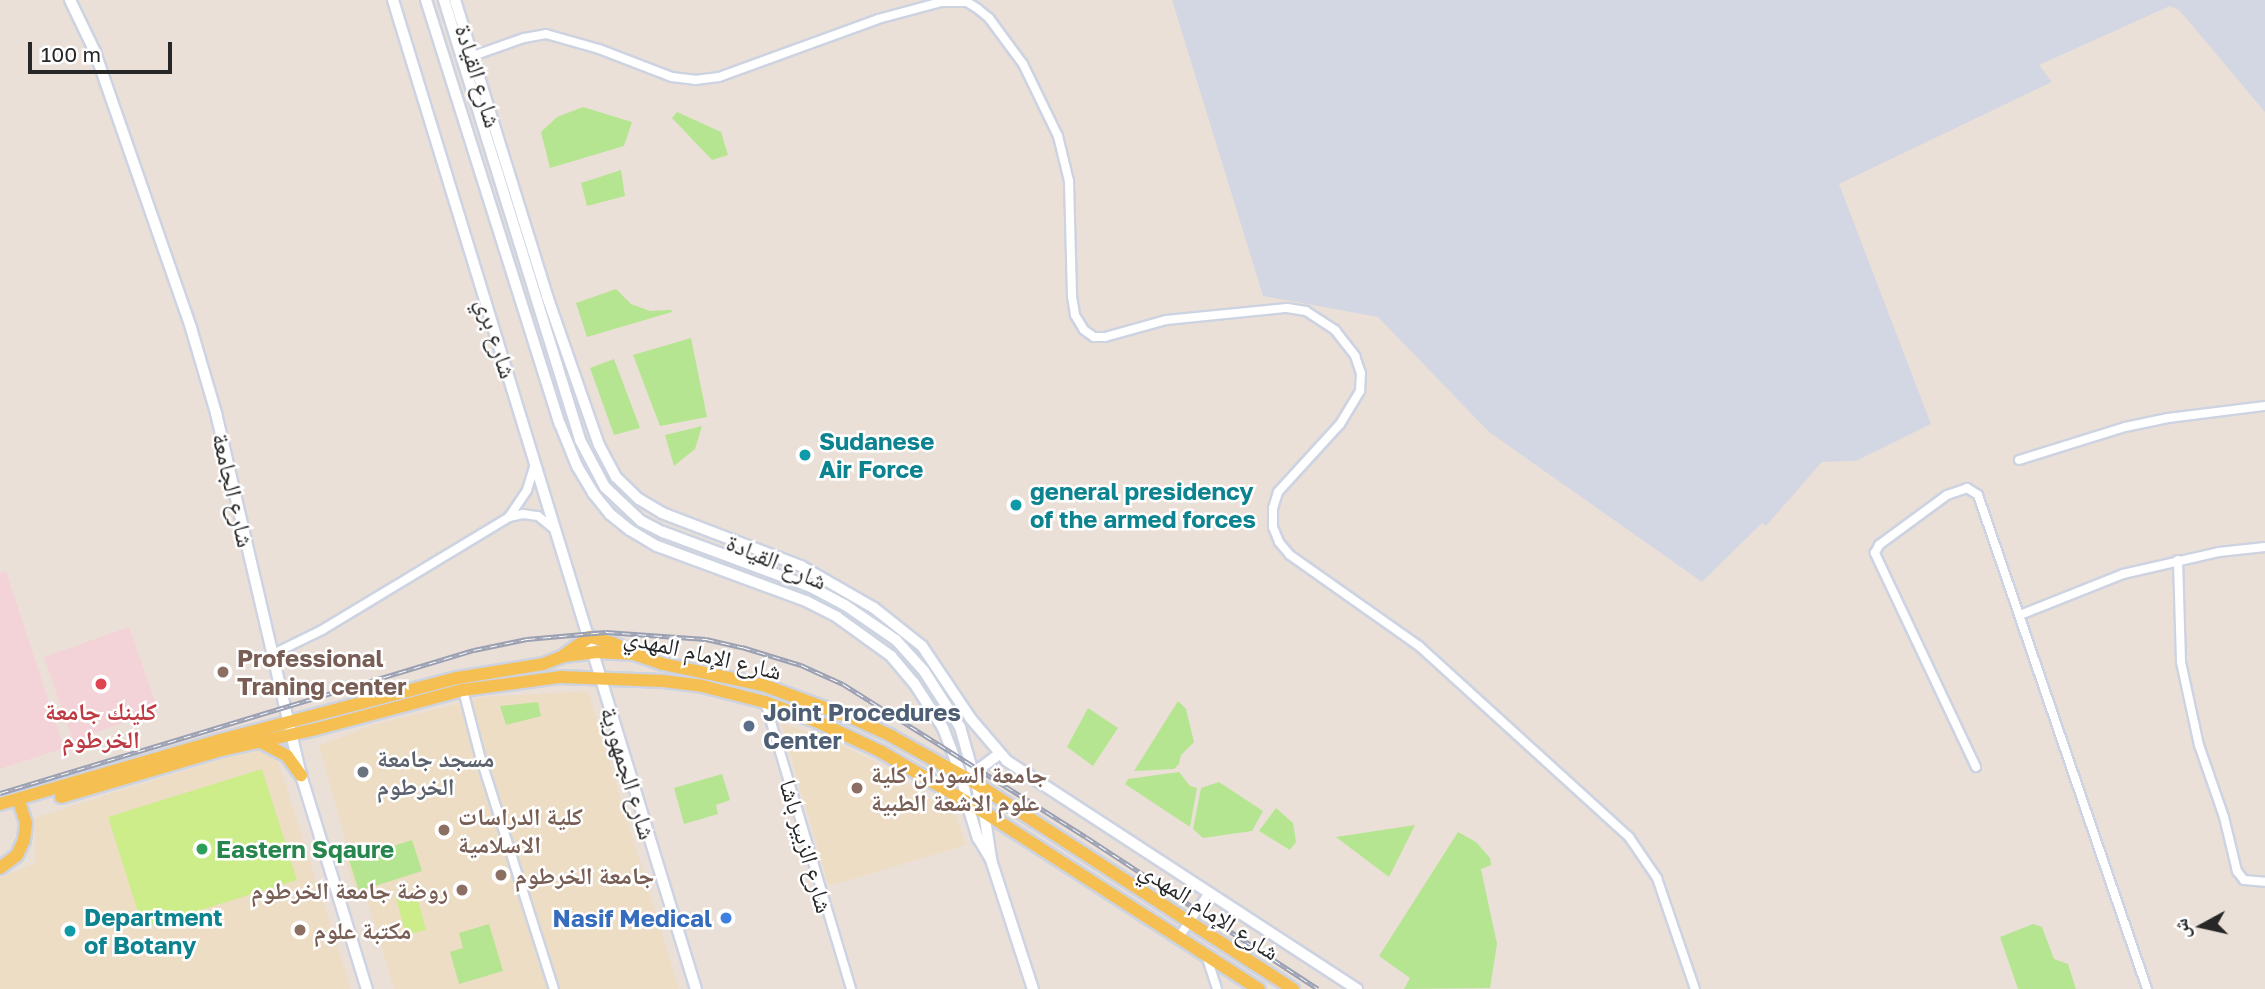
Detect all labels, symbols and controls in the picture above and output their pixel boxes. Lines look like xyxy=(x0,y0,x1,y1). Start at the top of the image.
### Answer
street label: شارع القيادة xyxy=(450,21,508,131)
scale bar xyxy=(32,28,175,72)
text: 100 m xyxy=(41,41,101,67)
street label: شارع بري xyxy=(471,294,523,382)
place label: Sudanese Air Force xyxy=(819,427,934,483)
street label: شارع الجامعة xyxy=(207,430,261,550)
marker: Sudanese Air Force xyxy=(797,447,813,463)
place label: general presidency of the armed forces xyxy=(1030,477,1256,533)
marker: general presidency of the armed forces xyxy=(1008,497,1024,513)
street label: شارع القيادة xyxy=(723,527,831,595)
street label: شارع الإمام المهدي xyxy=(622,621,784,685)
place label: Professional Traning center xyxy=(237,644,407,700)
marker: Professional Traning center xyxy=(215,664,231,680)
marker: كلينك جامعة الخرطوم xyxy=(91,674,111,694)
place label: كلينك جامعة الخرطوم xyxy=(45,697,157,753)
place label: Joint Procedures Center xyxy=(763,698,961,754)
street label: شارع الجمهورية xyxy=(595,703,663,843)
marker: Joint Procedures Center xyxy=(741,718,757,734)
place label: مسجد جامعة الخرطوم xyxy=(377,744,494,800)
place label: جامعة السودان كلية علوم الاشعة الطبية xyxy=(871,760,1047,816)
marker: مسجد جامعة الخرطوم xyxy=(355,764,371,780)
street label: شارع الزبير باشا xyxy=(774,776,840,916)
marker: جامعة السودان كلية علوم الاشعة الطبية xyxy=(849,780,865,796)
place label: كلية الدراسات الاسلامية xyxy=(458,802,583,858)
marker: كلية الدراسات الاسلامية xyxy=(436,822,452,838)
place label: Eastern Sqaure xyxy=(216,835,394,863)
marker: Eastern Sqaure xyxy=(194,841,210,857)
street label: شارع الإمام المهدي xyxy=(1135,854,1285,966)
place label: جامعة الخرطوم xyxy=(515,861,654,889)
marker: جامعة الخرطوم xyxy=(493,867,509,883)
place label: روضة جامعة الخرطوم xyxy=(251,876,448,904)
marker: روضة جامعة الخرطوم xyxy=(454,882,470,898)
north arrow xyxy=(2167,891,2237,961)
place label: Department of Botany xyxy=(84,903,223,959)
place label: Nasif Medical xyxy=(552,904,712,932)
marker: Nasif Medical xyxy=(718,910,734,926)
place label: مكتبة علوم xyxy=(314,916,411,944)
text: ش xyxy=(2168,917,2194,941)
marker: مكتبة علوم xyxy=(292,922,308,938)
marker: Department of Botany xyxy=(62,923,78,939)

